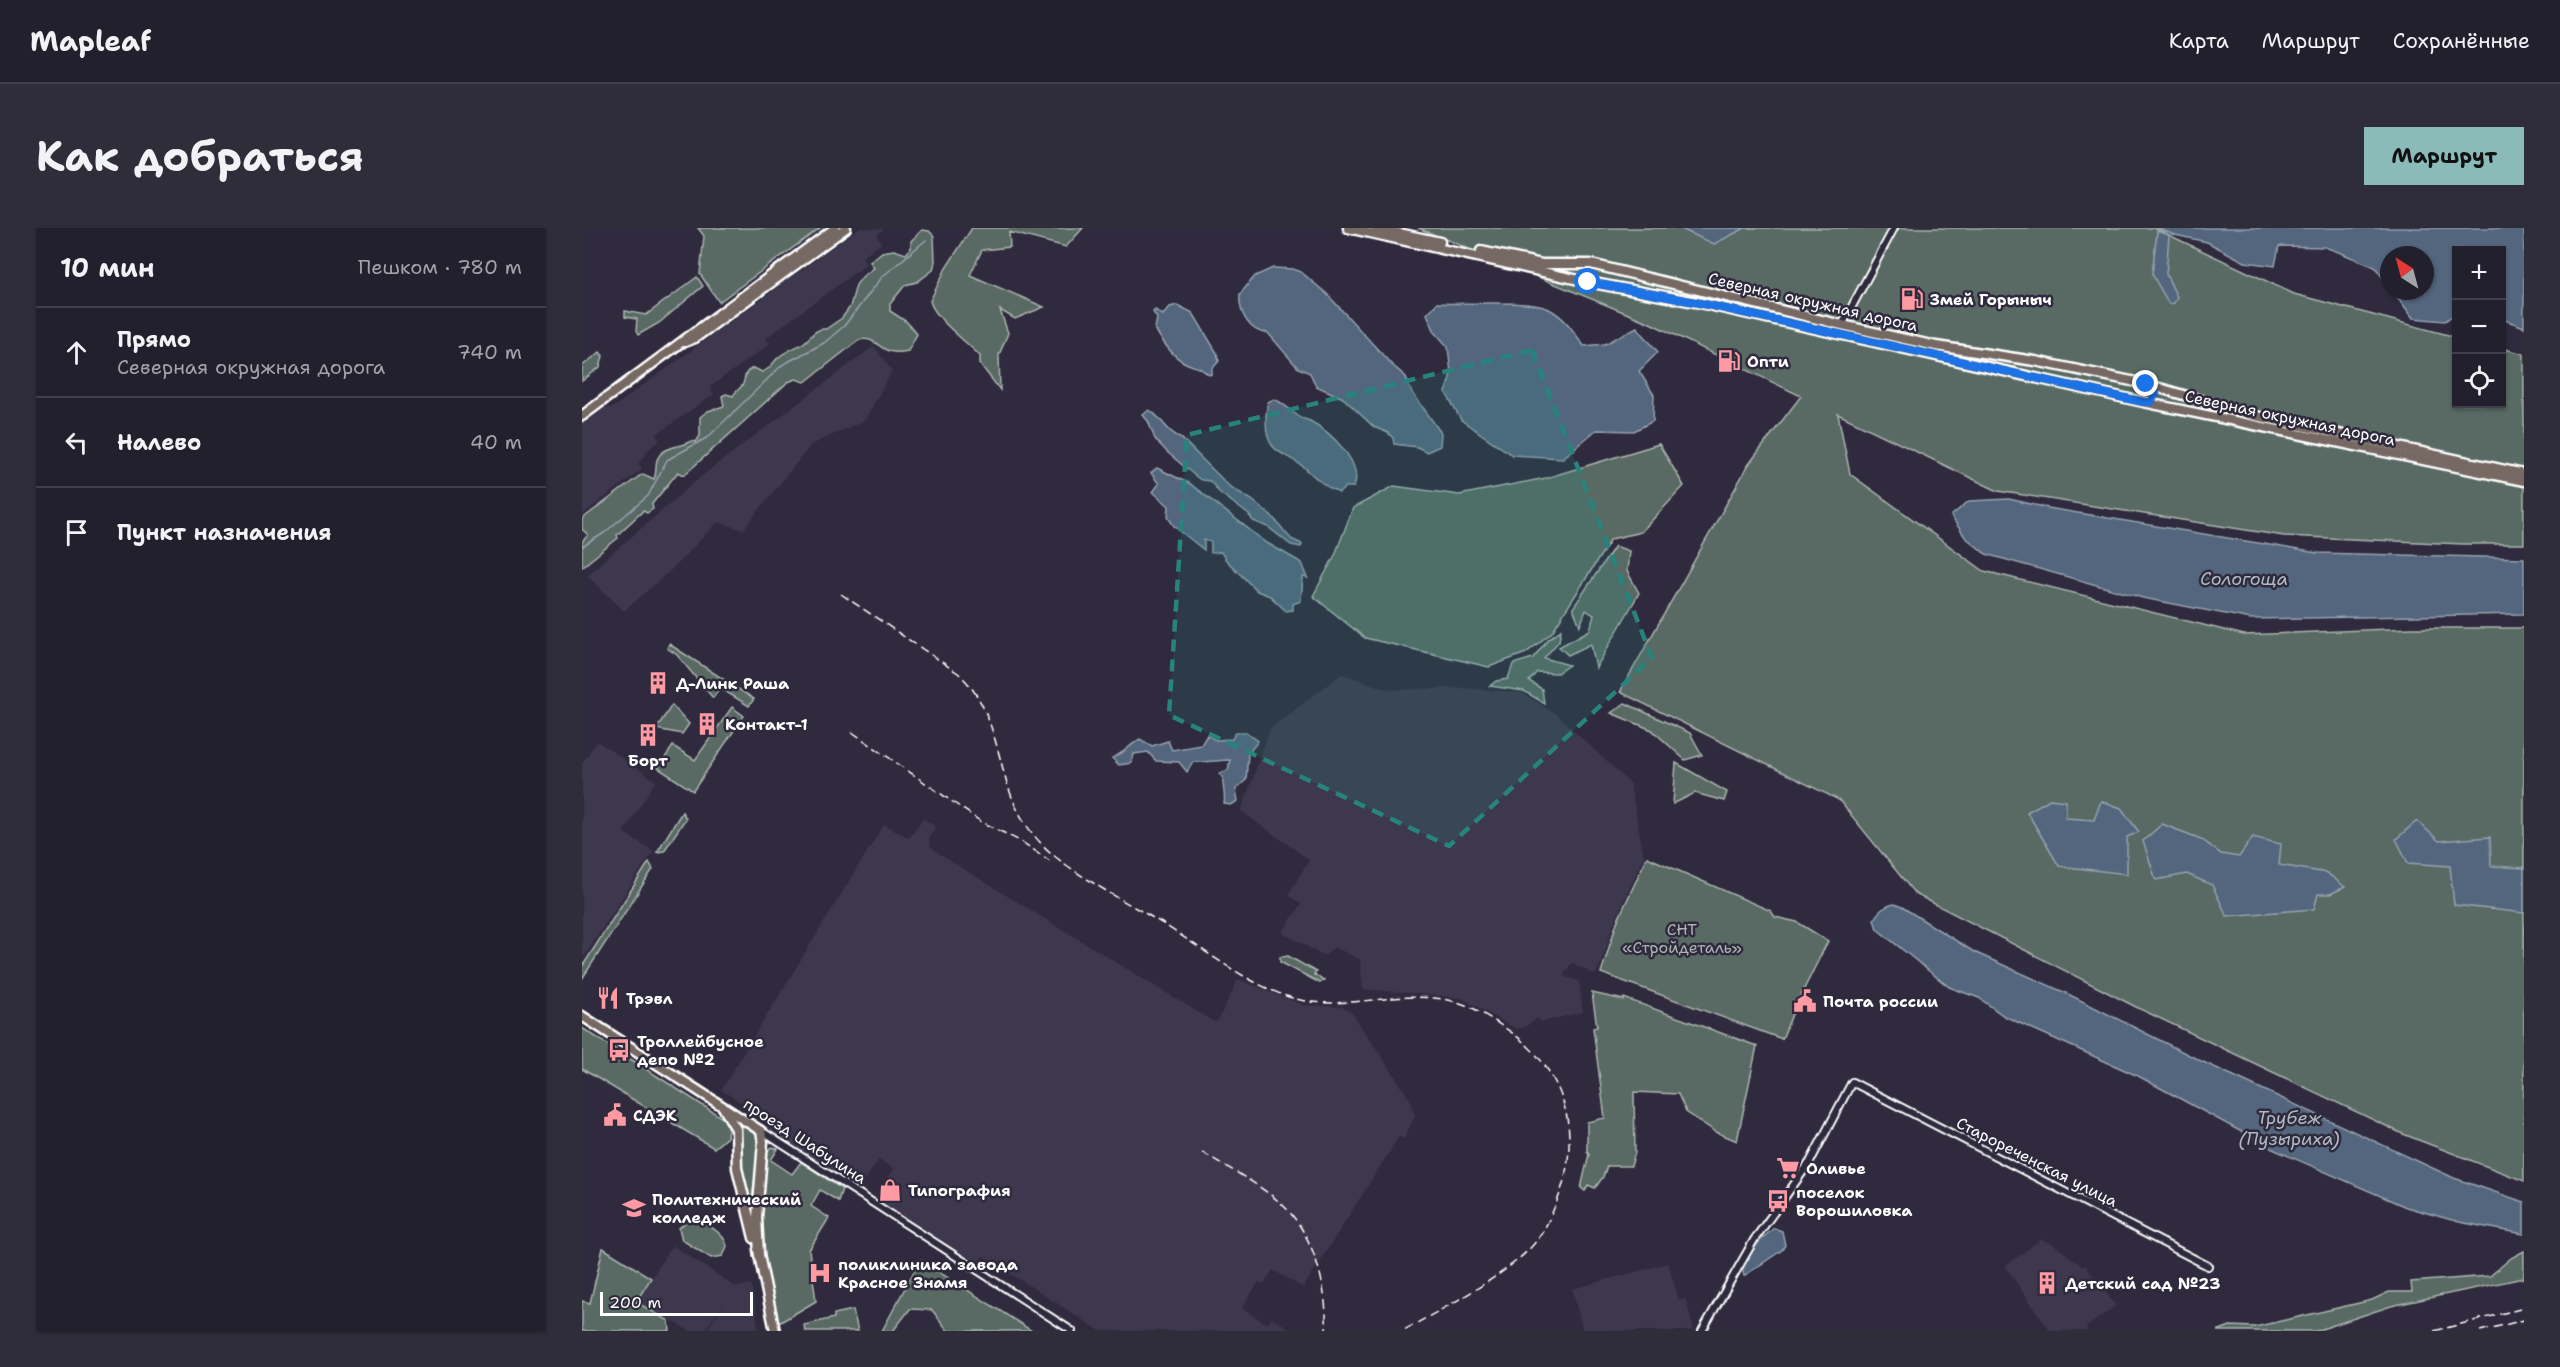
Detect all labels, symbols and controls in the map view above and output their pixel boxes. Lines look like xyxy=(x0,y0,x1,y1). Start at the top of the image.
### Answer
text: Mapleaf xyxy=(30,22,151,60)
text: Карта xyxy=(2169,27,2229,55)
text: Маршрут xyxy=(2262,27,2360,55)
text: Сохранённые xyxy=(2393,27,2530,55)
button: Маршрут xyxy=(2364,127,2524,185)
text: Как добраться xyxy=(36,128,364,184)
north arrow xyxy=(2380,246,2434,300)
map controls xyxy=(2452,246,2506,408)
button: + xyxy=(2452,246,2506,300)
text: 10 мин xyxy=(60,250,154,285)
text: Пешком · 780 m xyxy=(358,254,522,280)
route start xyxy=(1574,268,1600,294)
street label: Северная окружная дорога xyxy=(1706,268,1920,336)
fuel station icon: Змей Горыныч xyxy=(1899,286,1925,312)
place label: Змей Горыныч xyxy=(1930,289,2052,310)
button: − xyxy=(2452,300,2506,354)
text: Прямо xyxy=(117,325,191,354)
icon: ahead xyxy=(60,336,93,369)
text: 740 m xyxy=(457,339,522,365)
fuel station icon: Опти xyxy=(1716,348,1742,374)
place label: Опти xyxy=(1747,351,1789,372)
text: Северная окружная дорога xyxy=(117,354,385,380)
button: locate xyxy=(2452,354,2506,408)
route end xyxy=(2132,370,2158,396)
street label: Северная окружная дорога xyxy=(2183,385,2397,451)
icon: left xyxy=(60,426,93,459)
text: Налево xyxy=(117,428,201,457)
text: 40 m xyxy=(470,429,522,455)
icon: arrive xyxy=(60,516,93,549)
text: Пункт назначения xyxy=(117,518,331,547)
water label: Сологоща xyxy=(2200,567,2288,591)
building icon: Д-Линк Раша xyxy=(645,670,671,696)
place label: Д-Линк Раша xyxy=(676,673,789,694)
building icon: Контакт-1 xyxy=(694,711,720,737)
place label: Контакт-1 xyxy=(725,714,808,735)
building icon: Борт xyxy=(635,722,661,748)
place label: Борт xyxy=(628,750,668,771)
park label: СНТ «Стройдеталь» xyxy=(1622,919,1742,958)
restaurant icon: Трэвл xyxy=(595,985,621,1011)
place label: Трэвл xyxy=(626,988,673,1009)
public building icon: Почта россии xyxy=(1792,988,1818,1014)
place label: Почта россии xyxy=(1823,991,1938,1012)
place label: Троллейбусное депо №2 xyxy=(637,1031,764,1070)
bus stop icon: Троллейбусное депо №2 xyxy=(606,1037,632,1063)
street label: проезд Шабулина xyxy=(739,1093,871,1189)
public building icon: СДЭК xyxy=(602,1102,628,1128)
place label: СДЭК xyxy=(633,1105,677,1126)
water label: Трубеж (Пузыриха) xyxy=(2238,1106,2340,1151)
street label: Старореченская улица xyxy=(1953,1112,2121,1212)
supermarket icon: Оливье xyxy=(1775,1155,1801,1181)
place label: Оливье xyxy=(1806,1158,1866,1179)
shop icon: Типография xyxy=(877,1177,903,1203)
place label: Типография xyxy=(908,1180,1011,1201)
place label: поселок Ворошиловка xyxy=(1796,1182,1913,1221)
bus stop icon: поселок Ворошиловка xyxy=(1765,1188,1791,1214)
place label: Политехнический колледж xyxy=(652,1189,801,1228)
school or university icon: Политехнический колледж xyxy=(621,1195,647,1221)
place label: поликлиника завода Красное Знамя xyxy=(838,1254,1018,1293)
hospital icon: поликлиника завода Красное Знамя xyxy=(807,1260,833,1286)
building icon: Детский сад №23 xyxy=(2034,1270,2060,1296)
place label: Детский сад №23 xyxy=(2065,1273,2220,1294)
scale bar xyxy=(600,1289,753,1316)
text: 200 m xyxy=(609,1292,661,1313)

